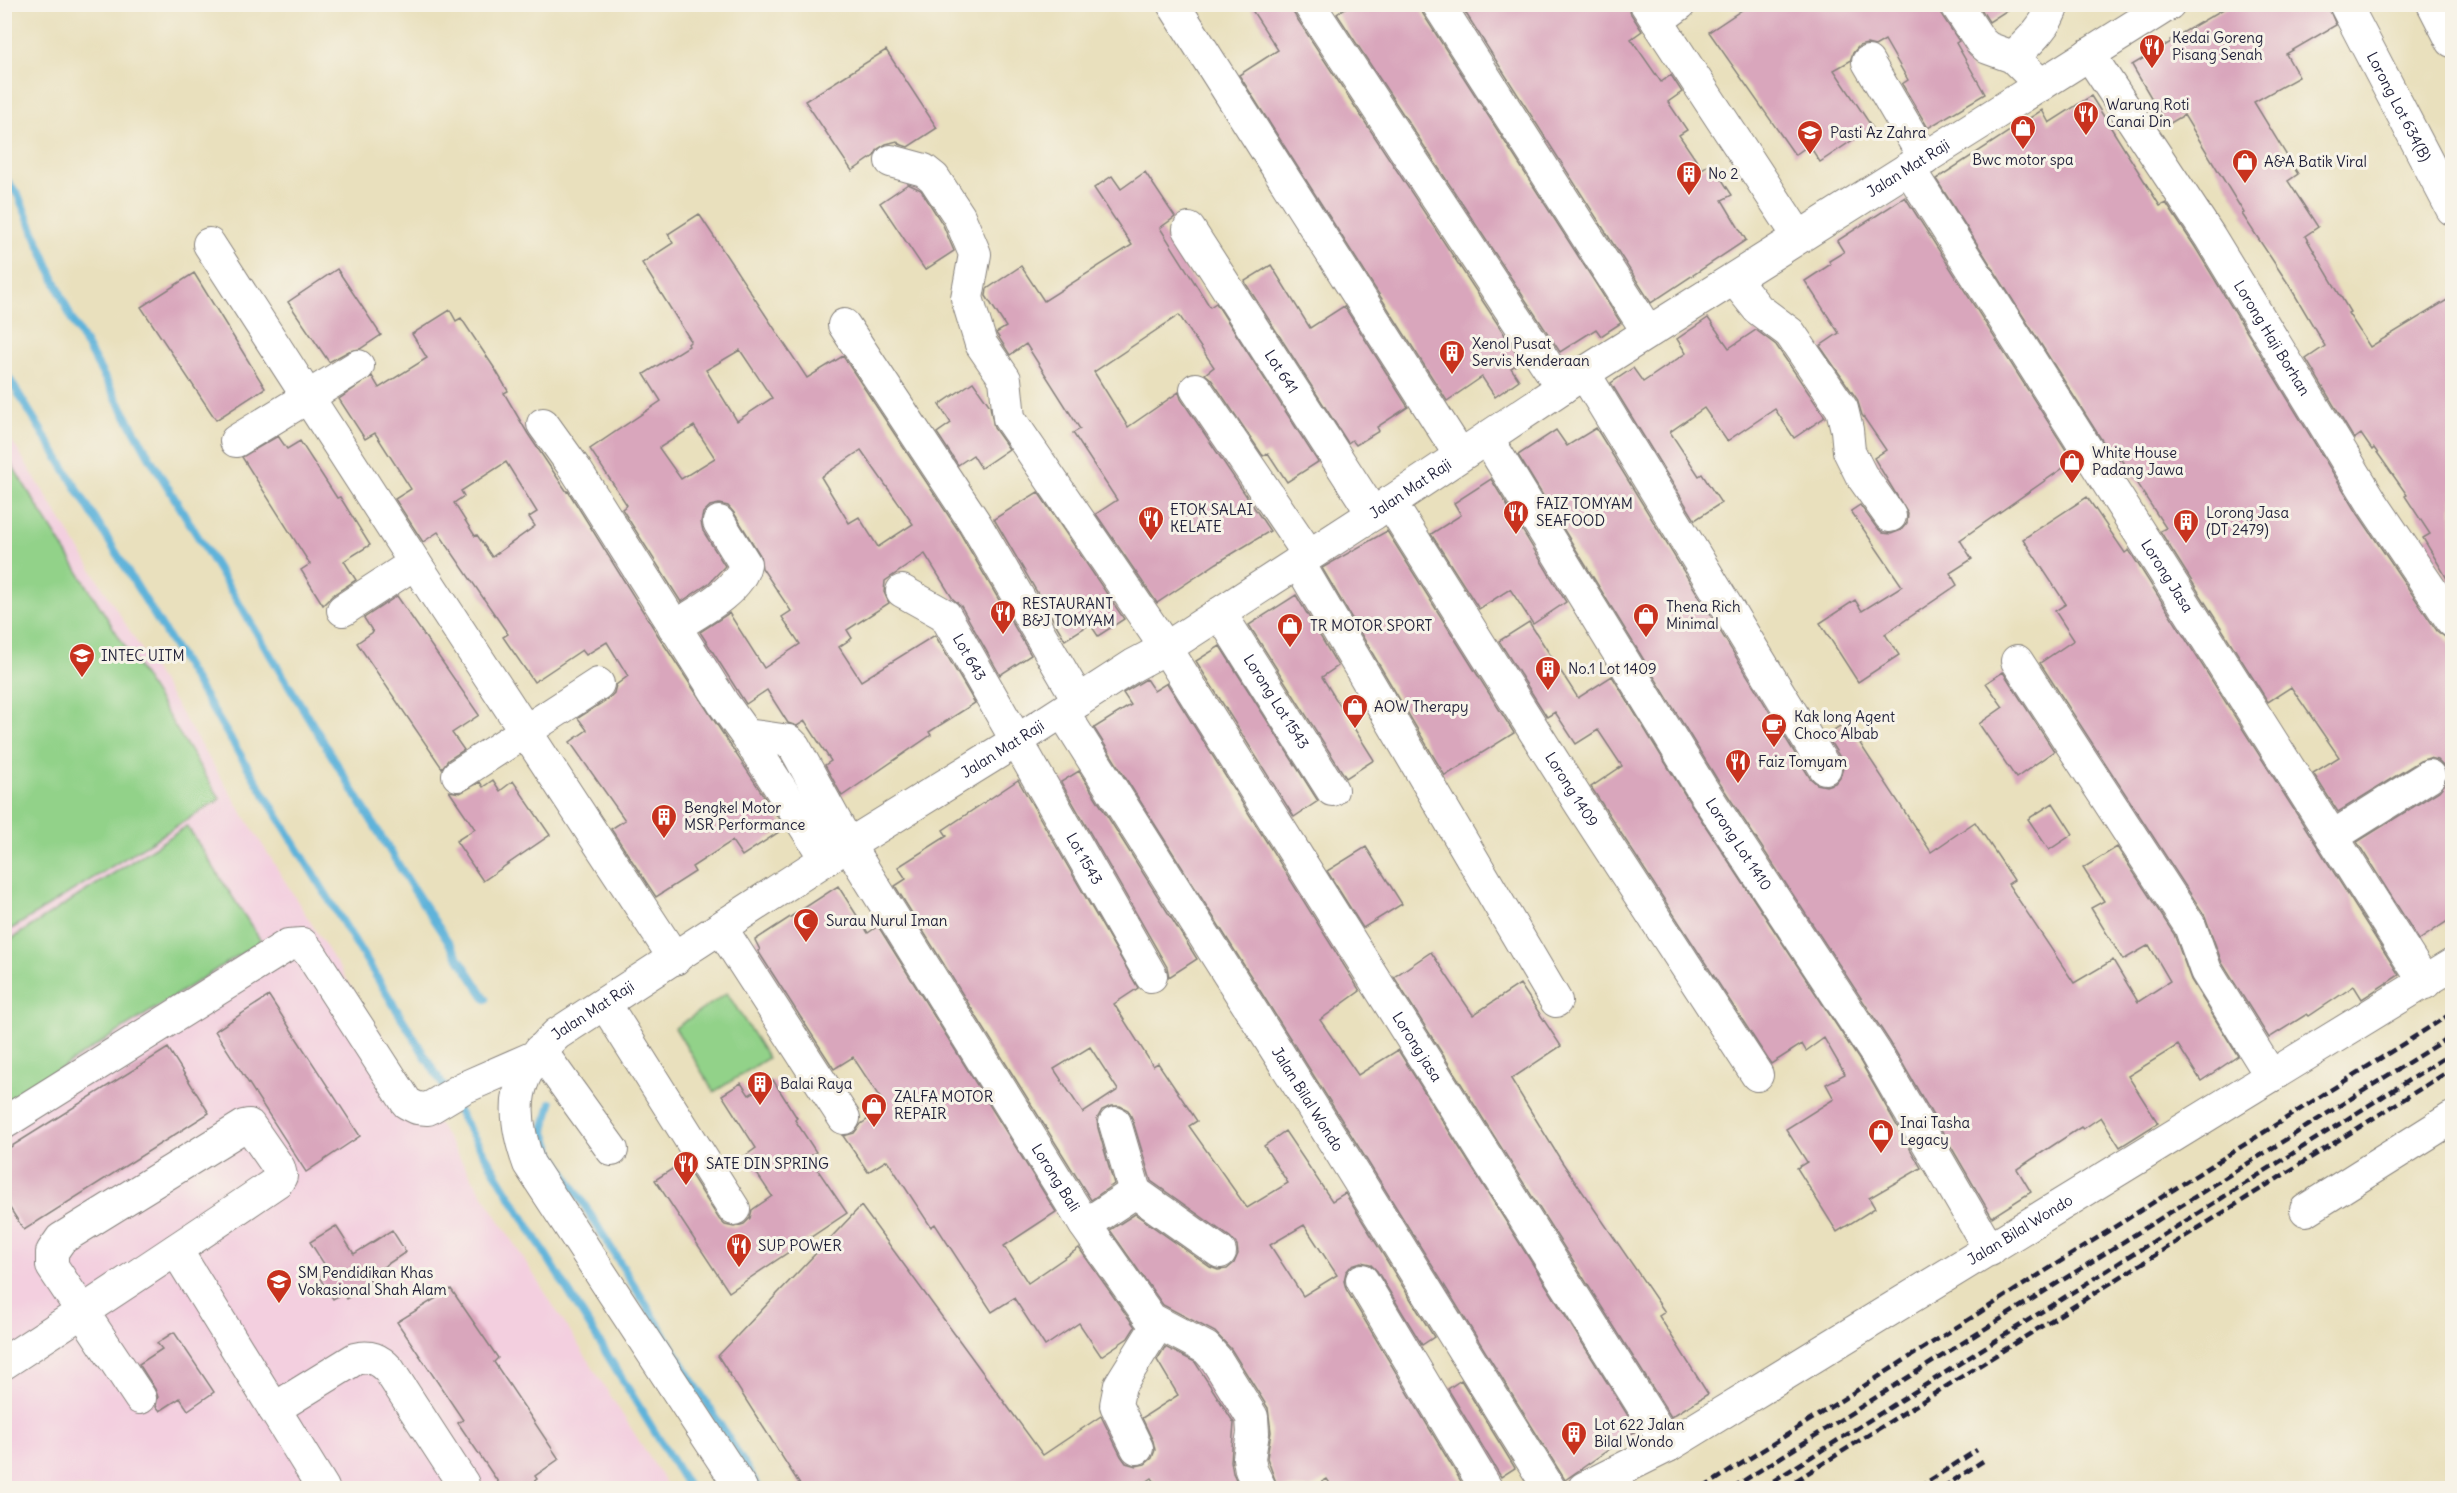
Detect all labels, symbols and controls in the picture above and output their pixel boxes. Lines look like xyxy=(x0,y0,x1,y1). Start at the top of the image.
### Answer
place label: Kedai Goreng Pisang Senah xyxy=(2172,28,2263,64)
restaurant icon: Kedai Goreng Pisang Senah xyxy=(2137,32,2167,70)
street label: Lorong Lot 634(B) xyxy=(2363,49,2436,165)
place label: Warung Roti Canai Din xyxy=(2106,95,2189,131)
restaurant icon: Warung Roti Canai Din xyxy=(2071,99,2101,137)
shop icon: Bwc motor spa xyxy=(2008,113,2038,151)
school or university icon: Pasti Az Zahra xyxy=(1795,118,1825,156)
place label: Pasti Az Zahra xyxy=(1830,123,1927,142)
street label: Jalan Mat Raji xyxy=(1863,135,1953,201)
shop icon: A&A Batik Viral xyxy=(2230,147,2260,185)
place label: Bwc motor spa xyxy=(1972,150,2074,169)
place label: A&A Batik Viral xyxy=(2264,152,2367,171)
building icon: No 2 xyxy=(1674,159,1704,197)
place label: No 2 xyxy=(1708,164,1738,183)
street label: Lorong Haji Borhan xyxy=(2230,277,2315,399)
place label: Xenol Pusat Servis Kenderaan xyxy=(1472,334,1590,370)
building icon: Xenol Pusat Servis Kenderaan xyxy=(1437,338,1467,376)
street label: Lot 641 xyxy=(1261,346,1303,397)
place label: White House Padang Jawa xyxy=(2092,443,2184,479)
shop icon: White House Padang Jawa xyxy=(2057,447,2087,485)
street label: Jalan Mat Raji xyxy=(1366,454,1455,523)
place label: FAIZ TOMYAM SEAFOOD xyxy=(1536,494,1633,530)
restaurant icon: FAIZ TOMYAM SEAFOOD xyxy=(1501,498,1531,536)
place label: ETOK SALAI KELATE xyxy=(1170,500,1253,536)
place label: Lorong Jasa (DT 2479) xyxy=(2206,503,2289,539)
restaurant icon: ETOK SALAI KELATE xyxy=(1136,504,1166,542)
building icon: Lorong Jasa (DT 2479) xyxy=(2171,507,2201,545)
street label: Lorong Jasa xyxy=(2137,536,2198,616)
place label: RESTAURANT B&J TOMYAM xyxy=(1022,594,1115,630)
place label: Thena Rich Minimal xyxy=(1666,597,1741,633)
restaurant icon: RESTAURANT B&J TOMYAM xyxy=(988,598,1018,636)
shop icon: Thena Rich Minimal xyxy=(1631,601,1661,639)
shop icon: TR MOTOR SPORT xyxy=(1275,611,1305,649)
place label: TR MOTOR SPORT xyxy=(1310,616,1433,635)
street label: Lot 643 xyxy=(949,630,990,684)
school or university icon: INTEC UITM xyxy=(67,641,97,679)
place label: INTEC UITM xyxy=(101,646,185,665)
street label: Lorong Lot 1543 xyxy=(1240,651,1314,752)
building icon: No.1 Lot 1409 xyxy=(1533,654,1563,692)
place label: No.1 Lot 1409 xyxy=(1568,659,1657,678)
shop icon: AOW Therapy xyxy=(1340,692,1370,730)
place label: AOW Therapy xyxy=(1374,697,1469,716)
place label: Kak long Agent Choco Albab xyxy=(1794,707,1895,743)
cafe icon: Kak long Agent Choco Albab xyxy=(1759,711,1789,749)
street label: Jalan Mat Raji xyxy=(957,716,1048,782)
restaurant icon: Faiz Tomyam xyxy=(1723,747,1753,785)
street label: Lorong 1409 xyxy=(1541,748,1603,830)
place label: Faiz Tomyam xyxy=(1758,752,1847,771)
street label: Lorong Lot 1410 xyxy=(1702,794,1776,894)
place label: Bengkel Motor MSR Performance xyxy=(684,798,805,834)
building icon: Bengkel Motor MSR Performance xyxy=(649,802,679,840)
street label: Lot 1543 xyxy=(1062,829,1107,888)
mosque icon: Surau Nurul Iman xyxy=(791,906,821,944)
place label: Surau Nurul Iman xyxy=(826,911,948,930)
street label: Jalan Mat Raji xyxy=(547,976,638,1043)
street label: Lorong jasa xyxy=(1388,1008,1447,1085)
street label: Jalan Bilal Wondo xyxy=(1268,1043,1348,1155)
building icon: Balai Raya xyxy=(745,1069,775,1107)
place label: Balai Raya xyxy=(780,1074,853,1093)
place label: ZALFA MOTOR REPAIR xyxy=(894,1087,994,1123)
shop icon: ZALFA MOTOR REPAIR xyxy=(859,1091,889,1129)
place label: Inai Tasha Legacy xyxy=(1900,1113,1971,1149)
shop icon: Inai Tasha Legacy xyxy=(1866,1117,1896,1155)
street label: Lorong Bali xyxy=(1028,1140,1084,1215)
restaurant icon: SATE DIN SPRING xyxy=(671,1149,701,1187)
place label: SATE DIN SPRING xyxy=(706,1154,829,1173)
street label: Jalan Bilal Wondo xyxy=(1964,1190,2076,1269)
restaurant icon: SUP POWER xyxy=(724,1231,754,1269)
place label: SUP POWER xyxy=(758,1236,842,1255)
place label: SM Pendidikan Khas Vokasional Shah Alam xyxy=(298,1263,447,1299)
school or university icon: SM Pendidikan Khas Vokasional Shah Alam xyxy=(264,1267,294,1305)
place label: Lot 622 Jalan Bilal Wondo xyxy=(1594,1415,1685,1451)
building icon: Lot 622 Jalan Bilal Wondo xyxy=(1559,1419,1589,1457)

